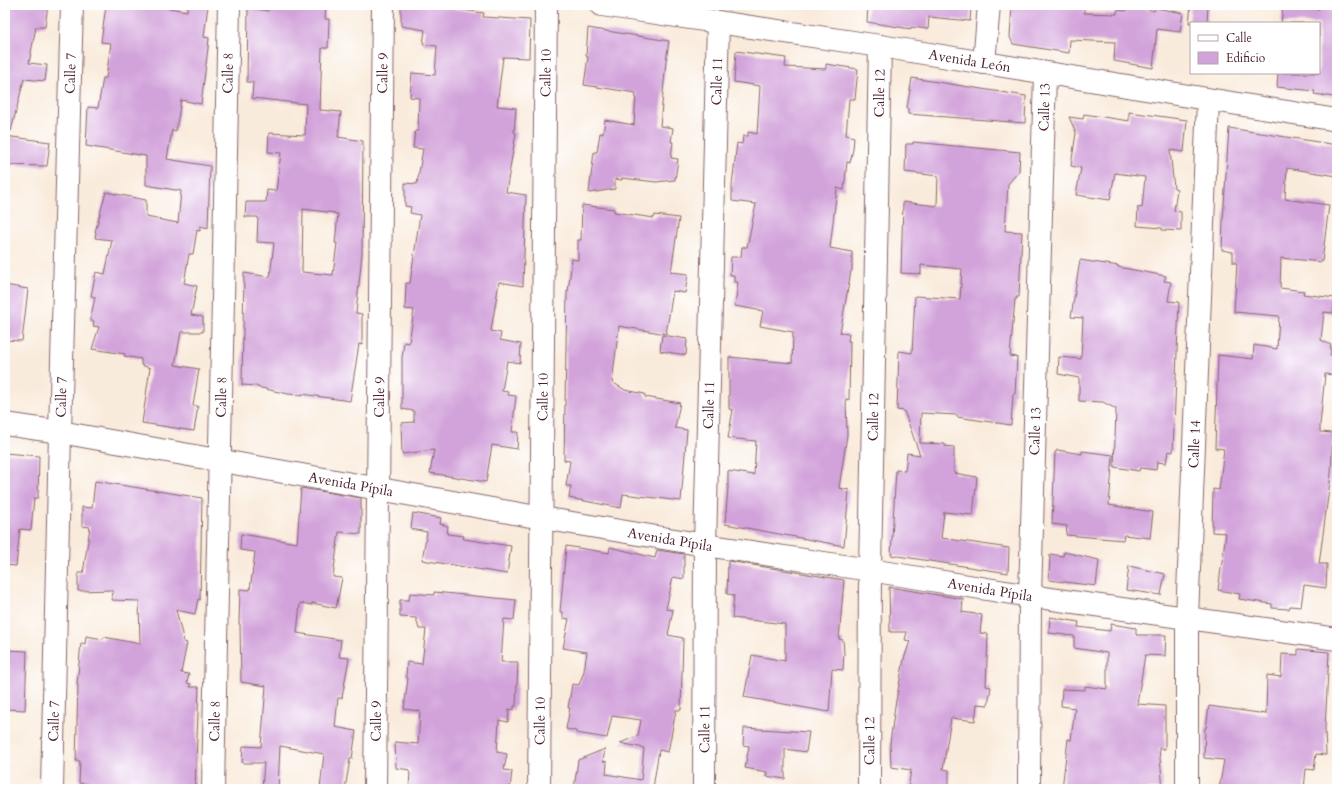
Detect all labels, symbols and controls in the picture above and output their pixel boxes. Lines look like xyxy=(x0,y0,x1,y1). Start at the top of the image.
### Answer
legend xyxy=(1190,22,1320,74)
text: Calle xyxy=(1226,30,1252,46)
street label: Avenida León xyxy=(927,45,1012,77)
street label: Calle 10 xyxy=(536,49,555,97)
text: Edificio xyxy=(1226,50,1266,66)
street label: Calle 7 xyxy=(60,52,80,94)
street label: Calle 8 xyxy=(218,52,238,94)
street label: Calle 9 xyxy=(373,52,392,94)
street label: Calle 11 xyxy=(706,57,727,106)
street label: Calle 12 xyxy=(869,69,889,117)
street label: Calle 13 xyxy=(1034,83,1054,132)
street label: Calle 10 xyxy=(533,373,552,421)
street label: Calle 7 xyxy=(51,376,71,418)
street label: Calle 8 xyxy=(211,376,231,418)
street label: Calle 9 xyxy=(369,376,389,418)
street label: Calle 11 xyxy=(698,381,719,429)
street label: Calle 12 xyxy=(863,393,883,441)
street label: Calle 13 xyxy=(1025,407,1045,456)
street label: Calle 14 xyxy=(1184,420,1205,469)
street label: Avenida Pípila xyxy=(307,467,395,501)
street label: Avenida Pípila xyxy=(626,523,714,556)
street label: Avenida Pípila xyxy=(946,573,1034,606)
street label: Calle 10 xyxy=(530,697,549,745)
street label: Calle 7 xyxy=(44,700,63,742)
street label: Calle 8 xyxy=(204,700,224,742)
street label: Calle 9 xyxy=(366,700,385,742)
street label: Calle 11 xyxy=(695,705,714,753)
street label: Calle 12 xyxy=(860,717,879,765)

